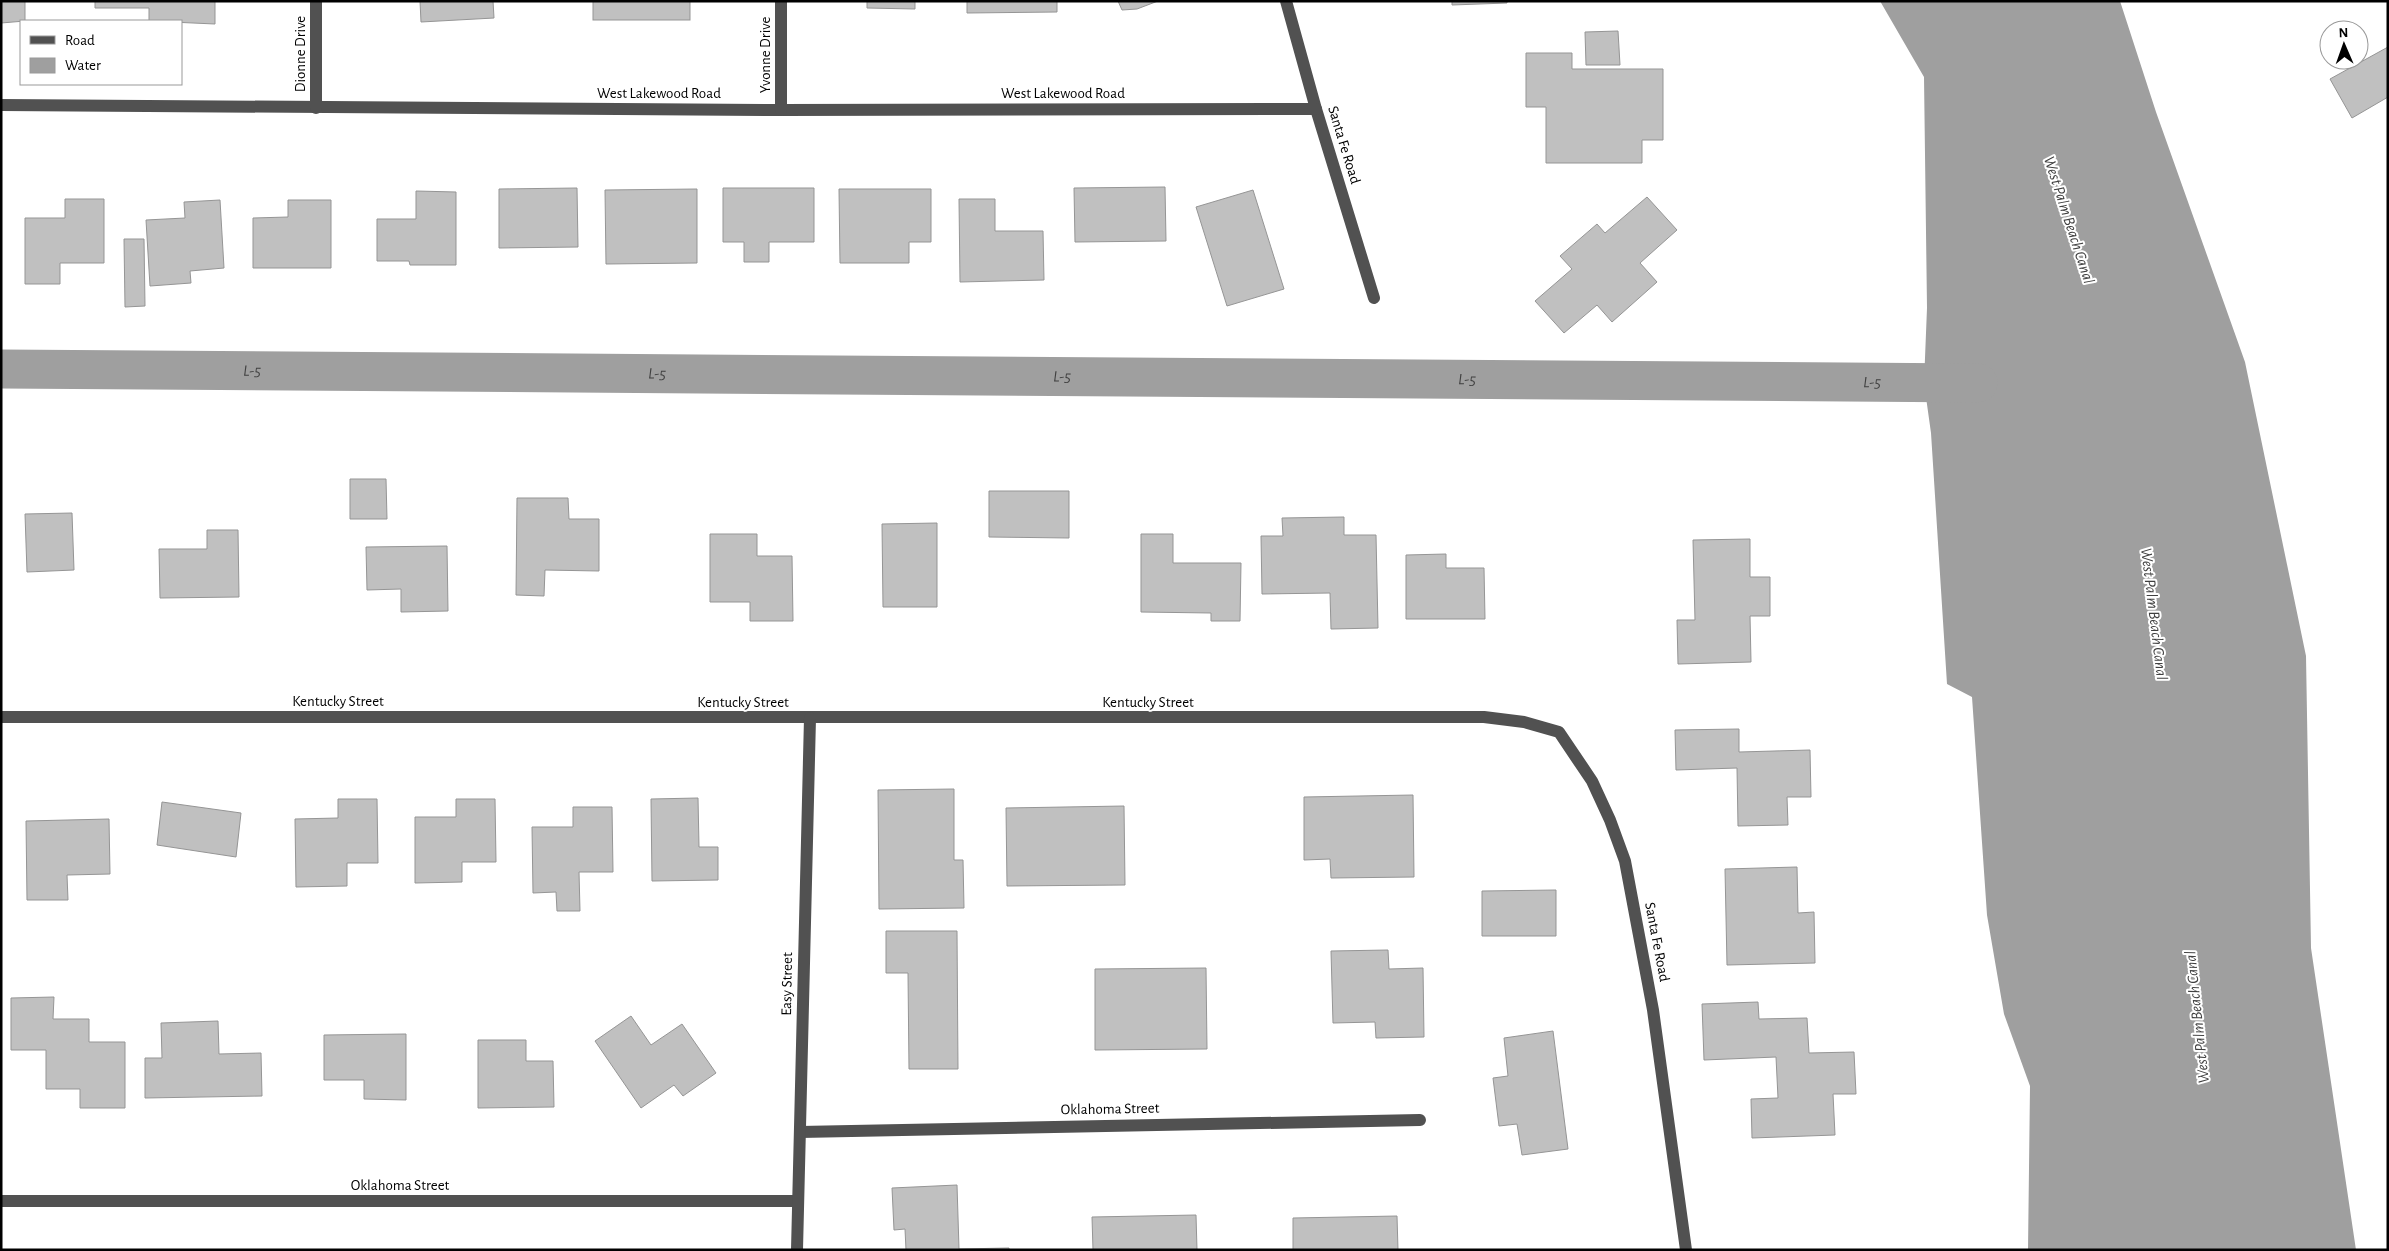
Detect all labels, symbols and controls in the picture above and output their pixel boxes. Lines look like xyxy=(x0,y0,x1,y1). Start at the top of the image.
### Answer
street label: Dionne Drive xyxy=(293,16,308,92)
street label: Yvonne Drive xyxy=(758,17,773,93)
legend xyxy=(20,20,182,85)
north arrow xyxy=(2319,20,2369,70)
text: N xyxy=(2338,26,2349,40)
text: Road xyxy=(65,33,95,48)
text: Water xyxy=(65,58,101,73)
street label: West Lakewood Road xyxy=(597,86,721,101)
street label: West Lakewood Road xyxy=(1001,86,1125,101)
street label: Santa Fe Road xyxy=(1325,104,1363,186)
water label: West Palm Beach Canal xyxy=(2041,154,2097,286)
water label: L-5 xyxy=(243,363,261,379)
water label: L-5 xyxy=(648,366,666,382)
water label: L-5 xyxy=(1053,368,1071,385)
water label: L-5 xyxy=(1458,371,1476,387)
water label: L-5 xyxy=(1863,374,1881,390)
water label: West Palm Beach Canal xyxy=(2138,547,2170,681)
street label: Kentucky Street xyxy=(292,694,384,709)
street label: Kentucky Street xyxy=(697,695,789,710)
street label: Kentucky Street xyxy=(1102,695,1194,710)
street label: Santa Fe Road xyxy=(1642,901,1672,983)
water label: West Palm Beach Canal xyxy=(2182,950,2212,1084)
street label: Easy Street xyxy=(779,952,795,1016)
street label: Oklahoma Street xyxy=(1061,1101,1160,1117)
street label: Oklahoma Street xyxy=(351,1178,450,1193)

